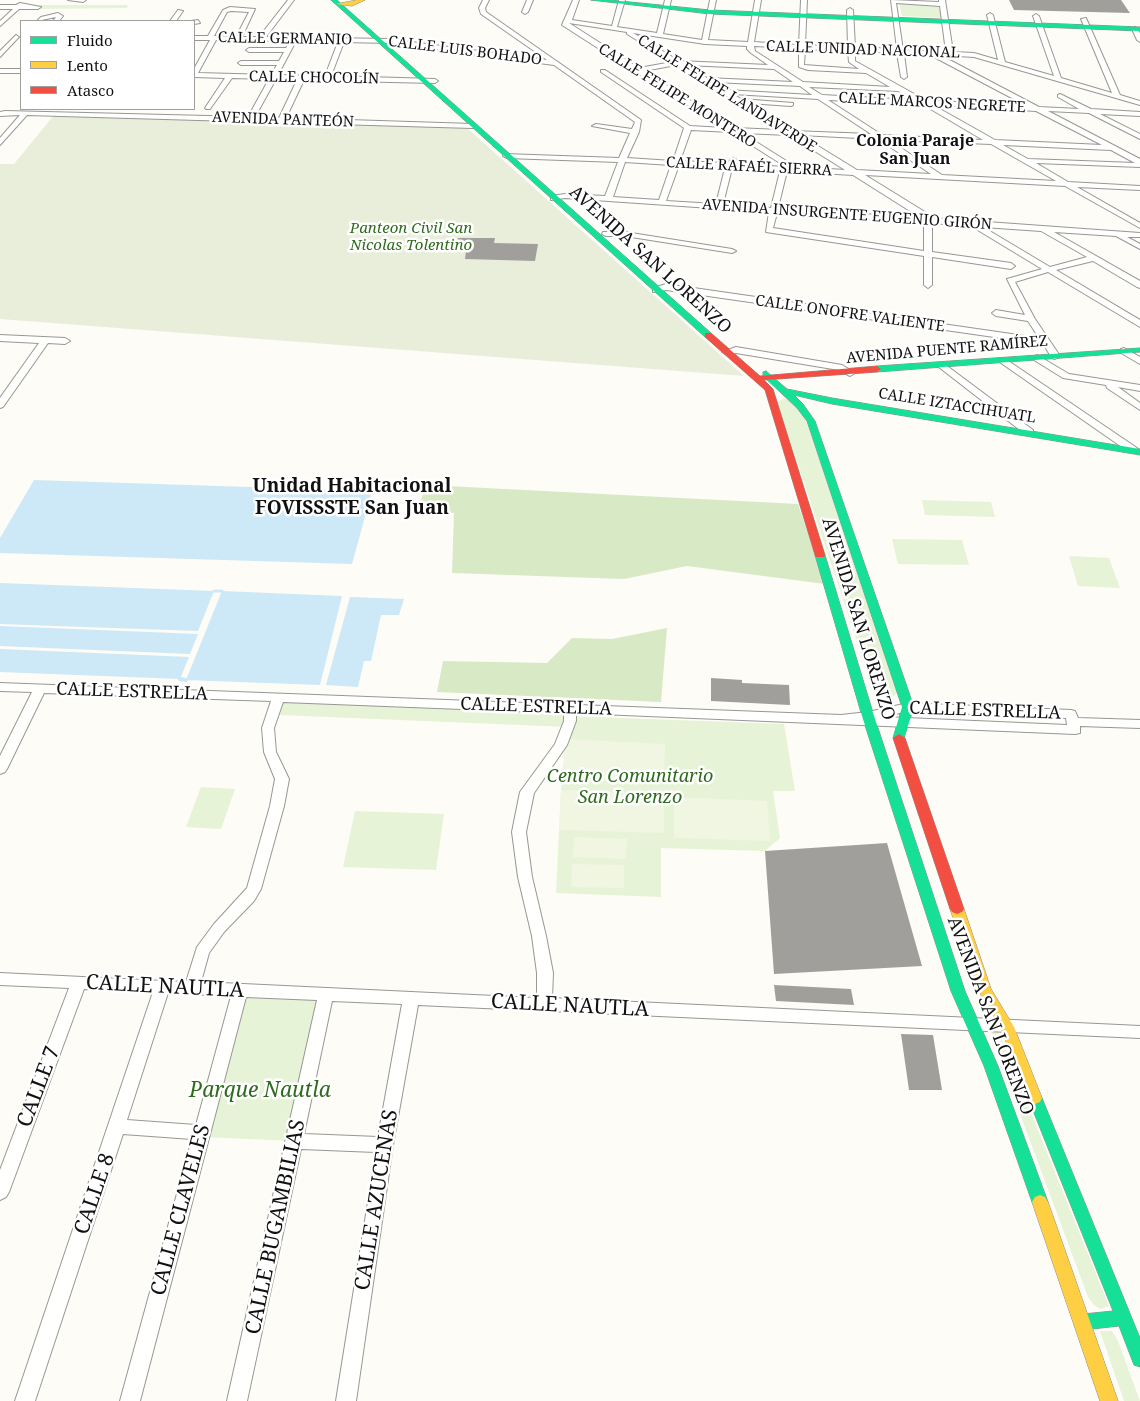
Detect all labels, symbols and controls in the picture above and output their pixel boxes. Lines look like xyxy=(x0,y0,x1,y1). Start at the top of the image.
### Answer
legend xyxy=(20,20,195,110)
street label: CALLE GERMANIO xyxy=(218,29,352,49)
text: Fluido xyxy=(67,30,113,50)
street label: CALLE FELIPE LANDAVERDE xyxy=(634,31,820,157)
street label: CALLE LUIS BOHADO xyxy=(387,33,543,69)
street label: CALLE UNIDAD NACIONAL xyxy=(766,38,960,62)
street label: CALLE FELIPE MONTERO xyxy=(595,40,759,152)
text: Lento xyxy=(67,55,108,75)
street label: CALLE CHOCOLÍN xyxy=(249,68,379,88)
text: Atasco xyxy=(67,80,114,100)
street label: CALLE MARCOS NEGRETE xyxy=(838,89,1026,117)
street label: AVENIDA PANTEÓN xyxy=(212,109,354,131)
district label: Colonia Paraje San Juan xyxy=(856,131,974,169)
street label: CALLE RAFAÉL SIERRA xyxy=(665,154,833,180)
street label: AVENIDA SAN LORENZO xyxy=(564,181,736,339)
street label: AVENIDA INSURGENTE EUGENIO GIRÓN xyxy=(701,196,993,234)
park label: Panteon Civil San Nicolas Tolentino xyxy=(350,220,472,255)
street label: CALLE ONOFRE VALIENTE xyxy=(754,292,946,336)
street label: AVENIDA PUENTE RAMÍREZ xyxy=(846,332,1048,368)
street label: CALLE IZTACCIHUATL xyxy=(877,385,1037,427)
district label: Unidad Habitacional FOVISSSTE San Juan xyxy=(253,476,451,520)
street label: AVENIDA SAN LORENZO xyxy=(817,515,899,723)
street label: CALLE ESTRELLA xyxy=(56,679,208,705)
street label: CALLE ESTRELLA xyxy=(460,694,612,720)
street label: CALLE ESTRELLA xyxy=(909,698,1061,724)
park label: Centro Comunitario San Lorenzo xyxy=(547,766,713,809)
street label: AVENIDA SAN LORENZO xyxy=(942,914,1038,1118)
street label: CALLE NAUTLA xyxy=(85,970,245,1004)
street label: CALLE NAUTLA xyxy=(490,989,650,1023)
street label: CALLE 7 xyxy=(12,1043,66,1131)
park label: Parque Nautla xyxy=(189,1078,331,1104)
street label: CALLE AZUCENAS xyxy=(350,1108,404,1292)
street label: CALLE BUGAMBILIAS xyxy=(241,1117,311,1337)
street label: CALLE CLAVELES xyxy=(146,1122,216,1298)
street label: CALLE 8 xyxy=(69,1150,121,1238)

